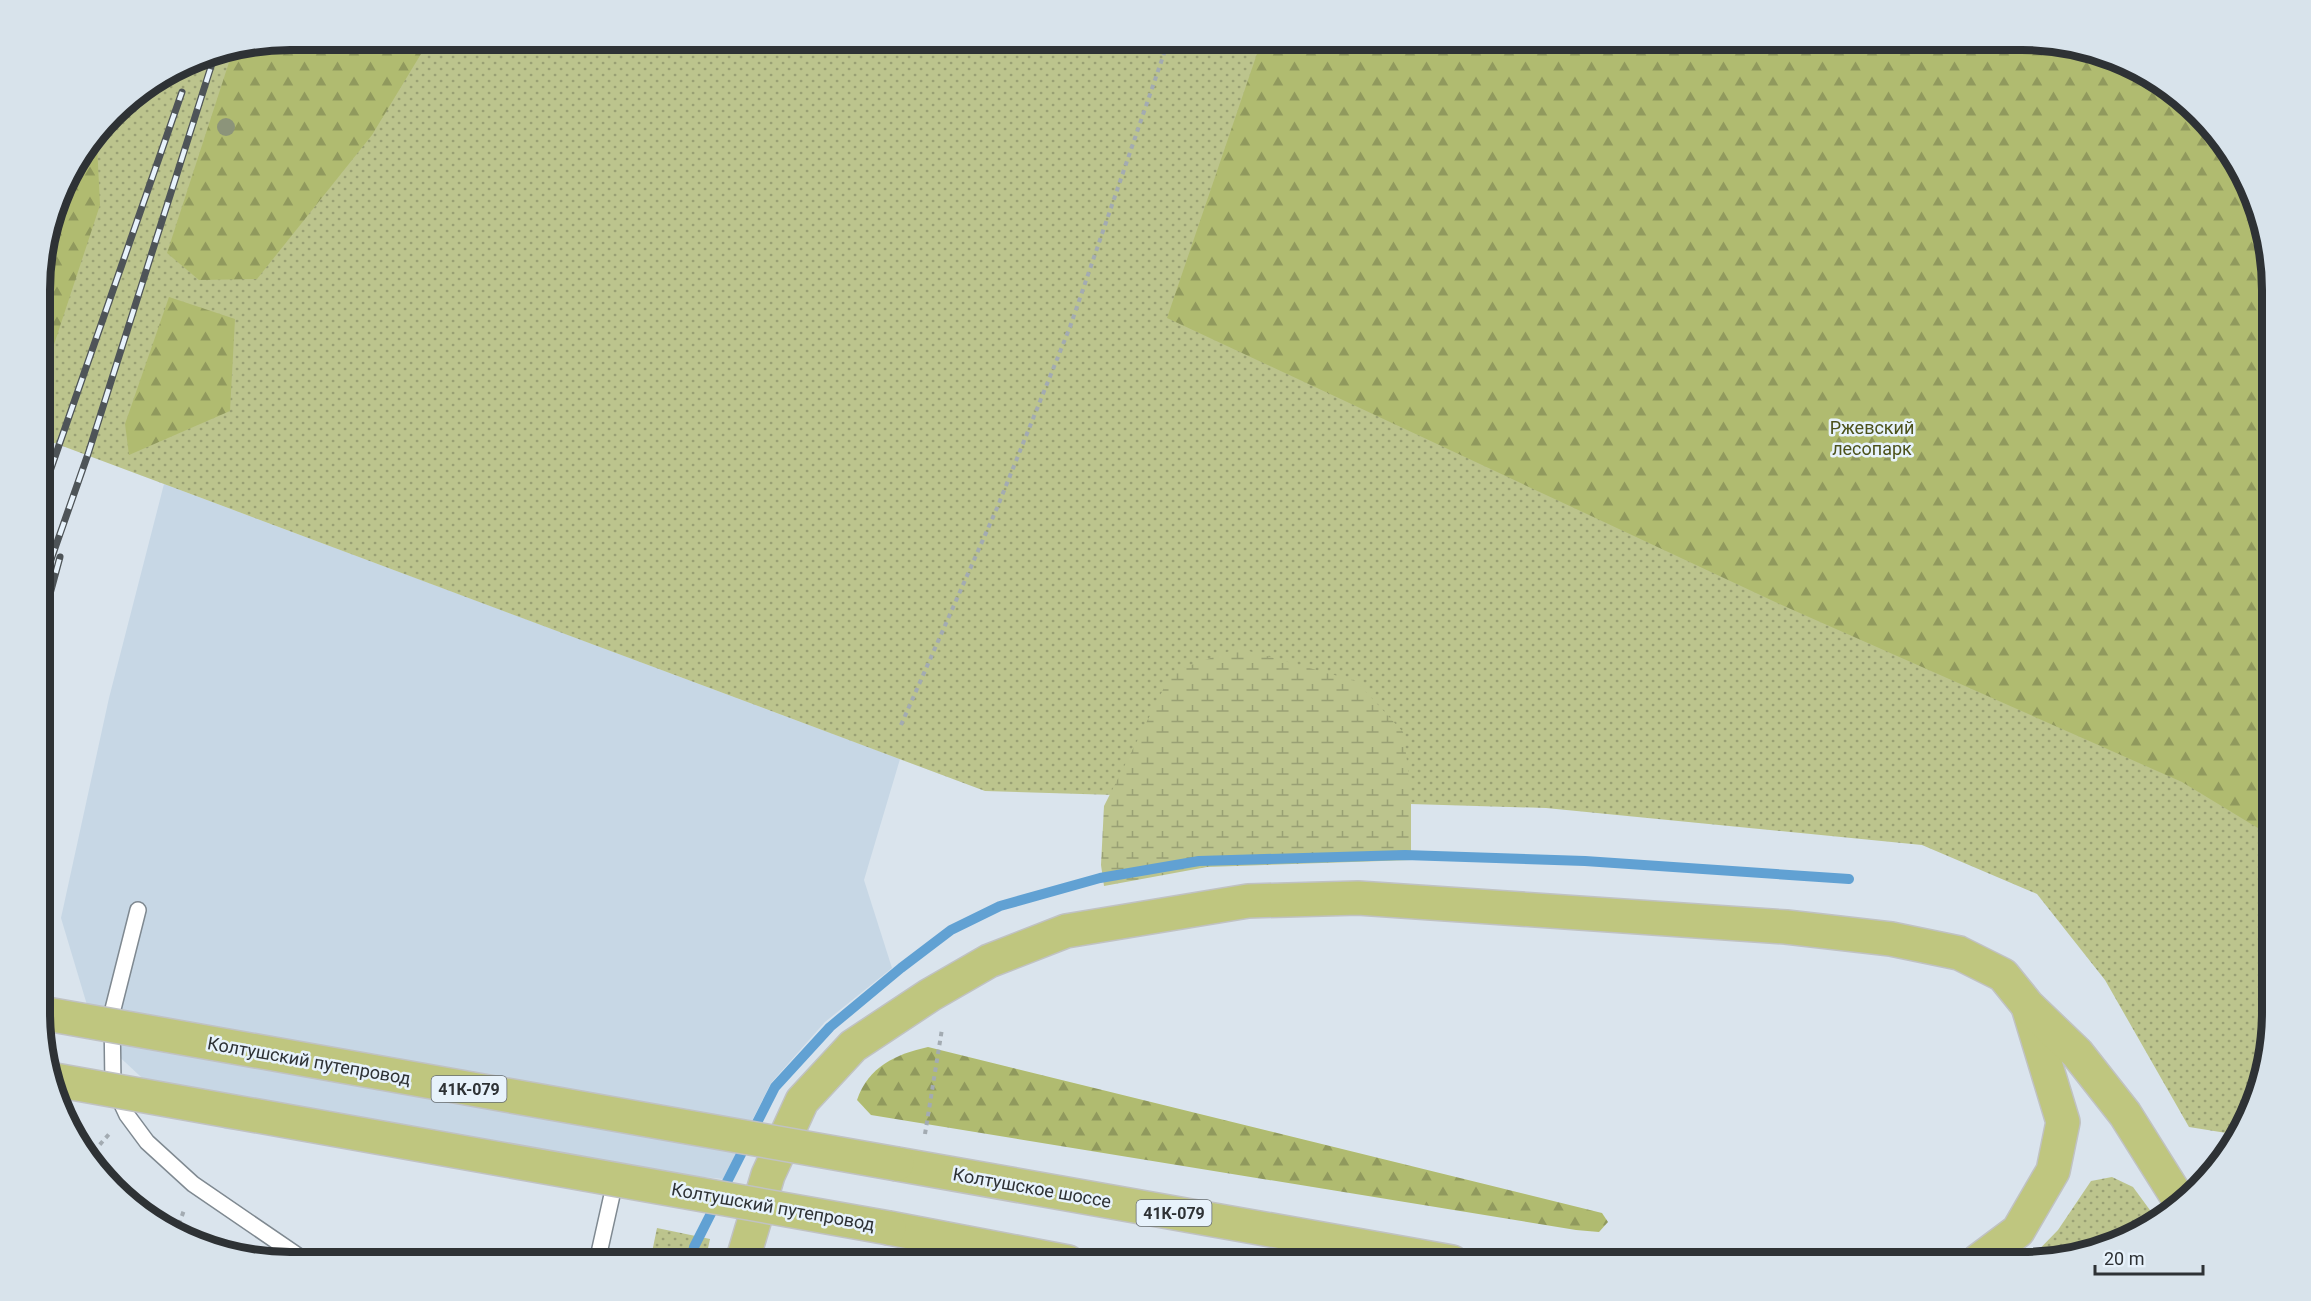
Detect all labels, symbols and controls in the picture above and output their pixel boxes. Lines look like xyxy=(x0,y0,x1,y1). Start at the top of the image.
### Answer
park label: Ржевский лесопарк xyxy=(1830,417,1914,459)
street label: Колтушский путепровод xyxy=(206,1032,412,1089)
road number: 41К-079 xyxy=(432,1076,506,1102)
street label: Колтушское шоссе xyxy=(951,1163,1113,1212)
street label: Колтушский путепровод xyxy=(670,1178,876,1235)
road number: 41К-079 xyxy=(1136,1200,1212,1226)
scale bar xyxy=(2095,1238,2203,1276)
text: 20 m xyxy=(2104,1248,2144,1269)

